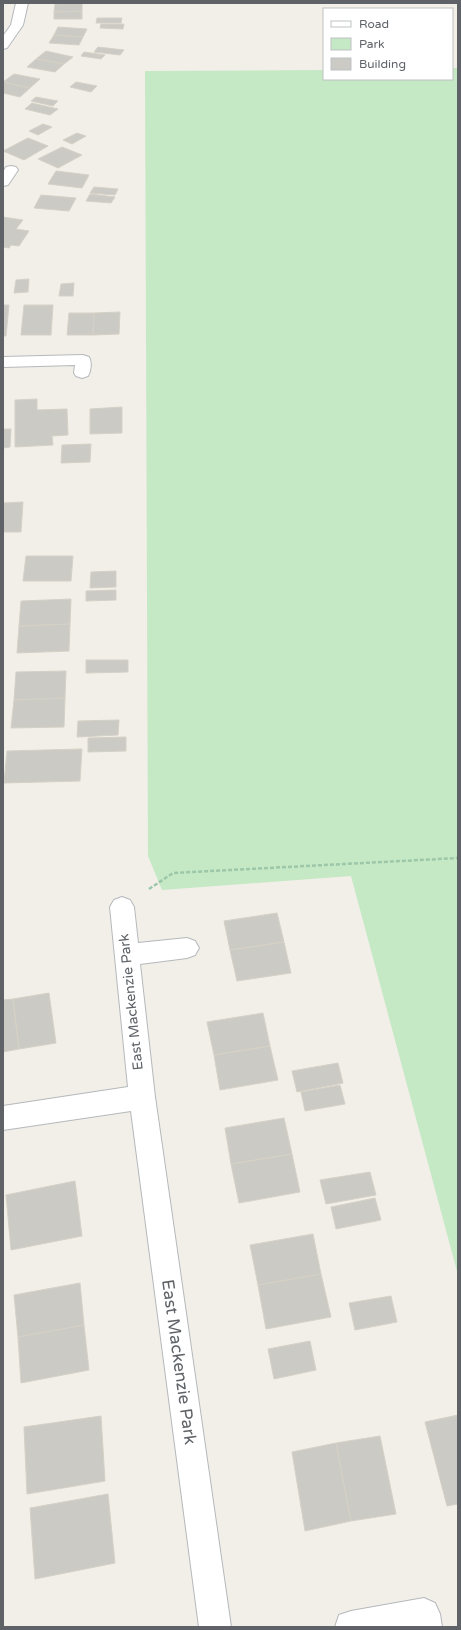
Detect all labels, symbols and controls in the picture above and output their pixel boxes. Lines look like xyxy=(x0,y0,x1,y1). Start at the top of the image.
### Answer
legend xyxy=(323,8,453,80)
text: Road xyxy=(359,17,389,31)
text: Park xyxy=(359,37,385,51)
text: Building xyxy=(359,57,406,71)
street label: East Mackenzie Park xyxy=(115,933,147,1071)
street label: East Mackenzie Park xyxy=(157,1278,201,1446)

